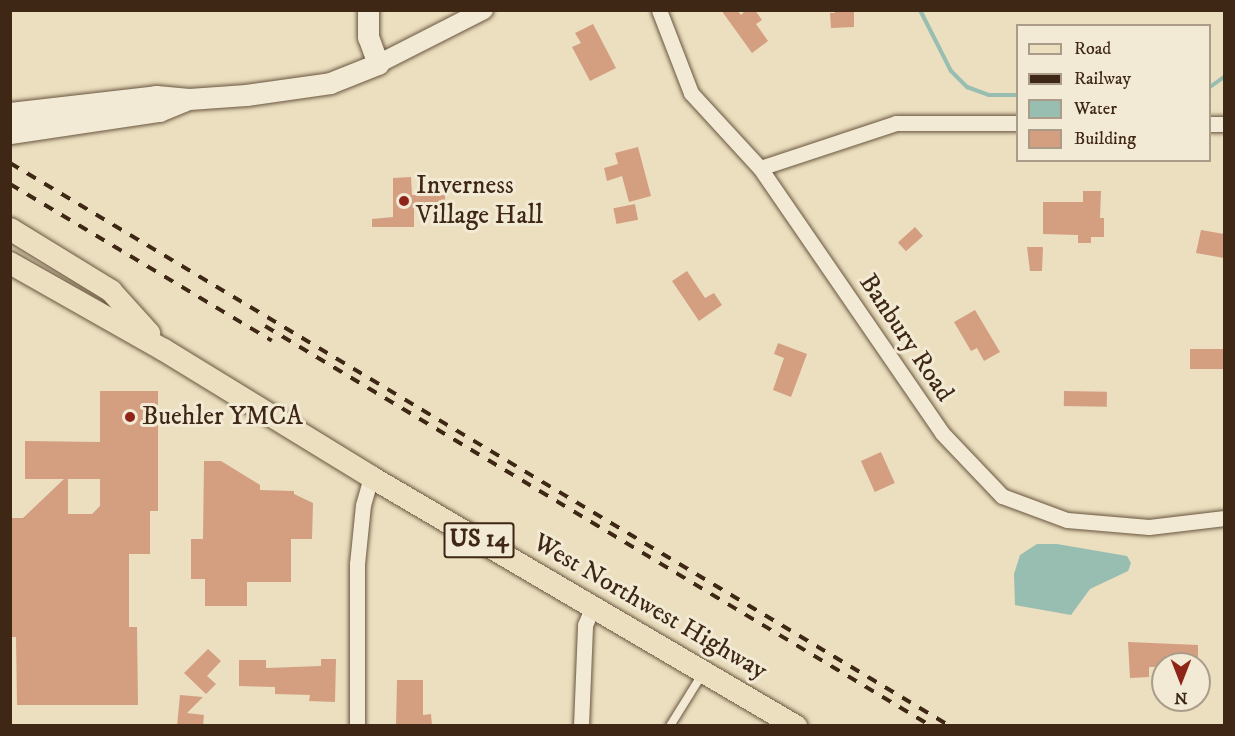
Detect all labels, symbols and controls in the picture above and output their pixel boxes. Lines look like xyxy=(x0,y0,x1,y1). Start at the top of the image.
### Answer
legend xyxy=(1016,24,1211,162)
text: Road xyxy=(1074,38,1111,60)
text: Railway xyxy=(1074,68,1131,90)
text: Water xyxy=(1074,98,1117,120)
text: Building xyxy=(1074,128,1136,150)
place label: Inverness Village Hall xyxy=(416,170,543,231)
marker: Inverness Village Hall xyxy=(397,194,411,208)
street label: Banbury Road xyxy=(852,268,960,408)
place label: Buehler YMCA xyxy=(142,401,303,433)
marker: Buehler YMCA xyxy=(123,410,137,424)
road number: US 14 xyxy=(443,519,515,561)
street label: West Northwest Highway xyxy=(527,527,773,687)
north arrow xyxy=(1151,652,1211,712)
text: N xyxy=(1174,688,1188,708)

